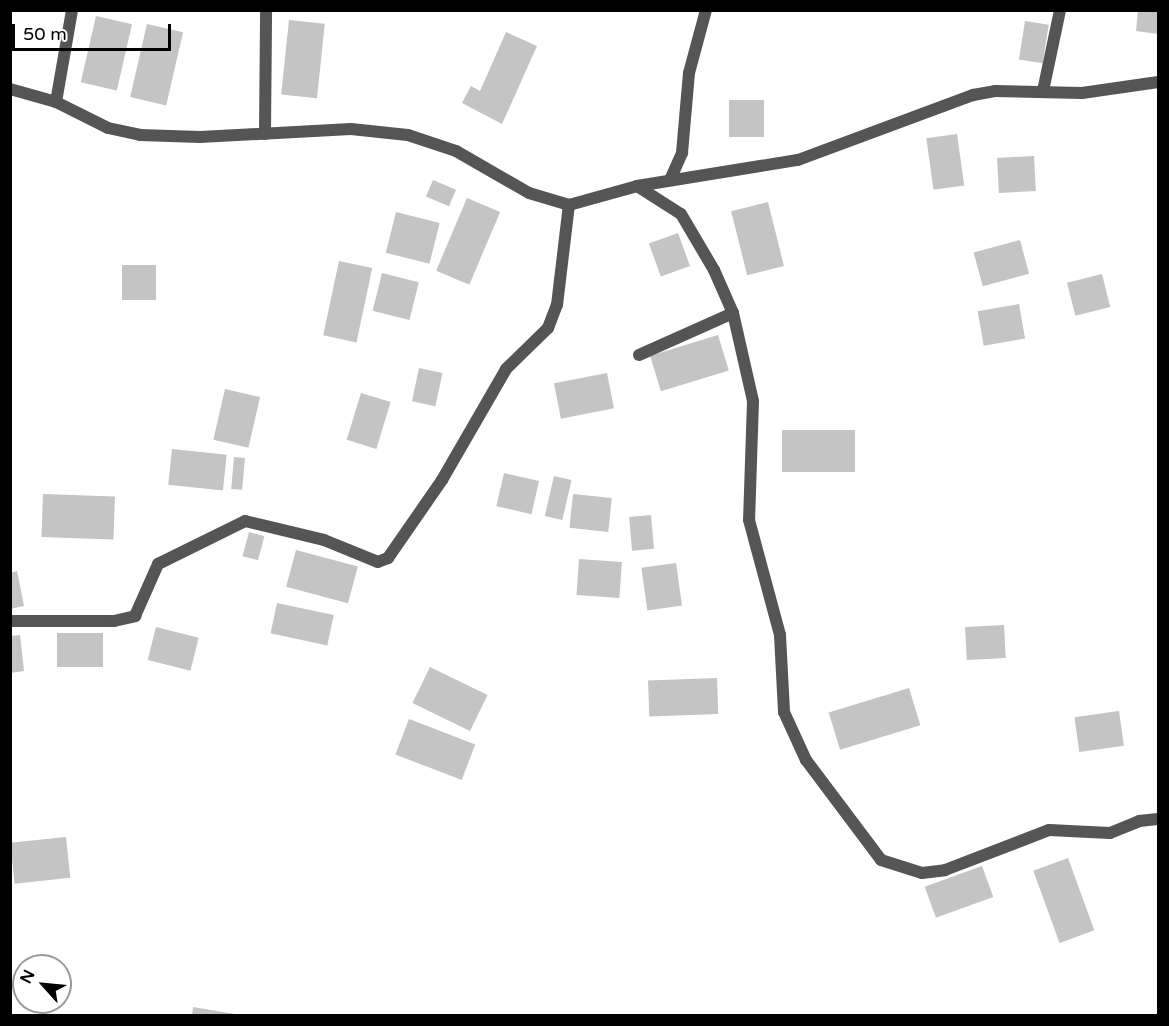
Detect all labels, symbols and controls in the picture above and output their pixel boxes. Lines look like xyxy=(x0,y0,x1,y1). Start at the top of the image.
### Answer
scale bar xyxy=(15,12,174,50)
text: 50 m xyxy=(23,23,67,45)
north arrow xyxy=(12,954,72,1014)
text: N xyxy=(16,966,40,987)

